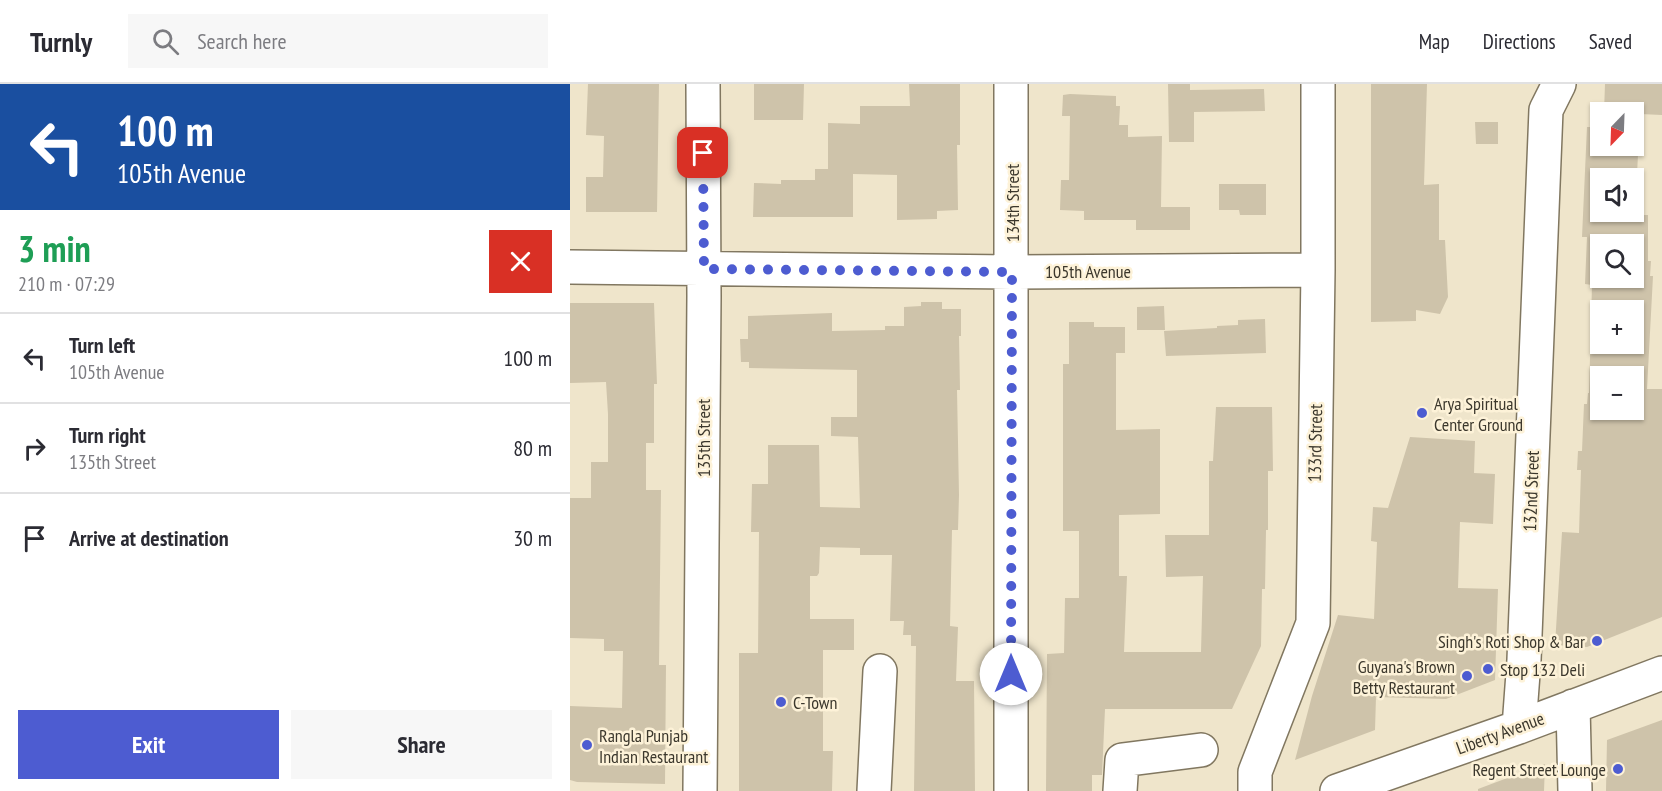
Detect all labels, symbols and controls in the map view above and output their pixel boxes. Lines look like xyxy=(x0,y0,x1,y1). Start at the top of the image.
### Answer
search box xyxy=(128,14,548,68)
text: Turnly xyxy=(30,23,92,60)
icon: search xyxy=(149,25,182,58)
text: Search here xyxy=(197,27,287,55)
text: Map xyxy=(1419,28,1450,55)
text: Directions xyxy=(1483,28,1556,55)
text: Saved xyxy=(1589,28,1632,55)
north arrow xyxy=(1590,102,1644,156)
map controls xyxy=(1590,102,1644,420)
text: 100 m xyxy=(117,103,214,158)
icon: left xyxy=(18,108,96,186)
pin xyxy=(677,127,728,178)
icon: arrive xyxy=(686,136,719,169)
text: 105th Avenue xyxy=(117,156,246,190)
street label: 134th Street xyxy=(1001,164,1024,242)
button: sound xyxy=(1590,168,1644,222)
text: 3 min xyxy=(18,225,91,272)
button: close xyxy=(489,230,552,293)
button: search xyxy=(1590,234,1644,288)
street label: 105th Avenue xyxy=(1045,260,1131,283)
text: 210 m · 07:29 xyxy=(18,271,115,297)
button: + xyxy=(1590,300,1644,354)
text: Turn left xyxy=(69,331,135,359)
icon: left xyxy=(18,342,51,375)
text: 100 m xyxy=(503,344,552,372)
text: 105th Avenue xyxy=(69,359,165,385)
button: − xyxy=(1590,366,1644,420)
place label: Arya Spiritual Center Ground xyxy=(1434,392,1523,436)
street label: 135th Street xyxy=(692,399,715,477)
street label: 133rd Street xyxy=(1303,404,1327,482)
marker: Arya Spiritual Center Ground xyxy=(1415,406,1429,420)
text: Turn right xyxy=(69,421,146,449)
icon: right xyxy=(18,432,51,465)
text: 80 m xyxy=(513,434,552,462)
text: 135th Street xyxy=(69,449,156,475)
street label: 132nd Street xyxy=(1518,450,1544,532)
icon: arrive xyxy=(18,522,51,555)
text: Arrive at destination xyxy=(69,524,229,552)
text: 30 m xyxy=(513,524,552,552)
place label: Singh's Roti Shop & Bar xyxy=(1438,630,1585,653)
marker: Singh's Roti Shop & Bar xyxy=(1590,634,1604,648)
position arrow xyxy=(979,642,1043,706)
place label: Guyana's Brown Betty Restaurant xyxy=(1353,655,1455,699)
place label: Stop 132 Deli xyxy=(1500,658,1585,681)
marker: Stop 132 Deli xyxy=(1481,662,1495,676)
marker: Guyana's Brown Betty Restaurant xyxy=(1460,669,1474,683)
place label: C-Town xyxy=(793,691,837,714)
marker: C-Town xyxy=(774,695,788,709)
street label: Liberty Avenue xyxy=(1453,706,1547,760)
button: Exit xyxy=(18,710,279,779)
button: Share xyxy=(291,710,552,779)
place label: Rangla Punjab Indian Restaurant xyxy=(599,724,708,768)
marker: Rangla Punjab Indian Restaurant xyxy=(580,738,594,752)
place label: Regent Street Lounge xyxy=(1472,758,1606,781)
marker: Regent Street Lounge xyxy=(1611,762,1625,776)

